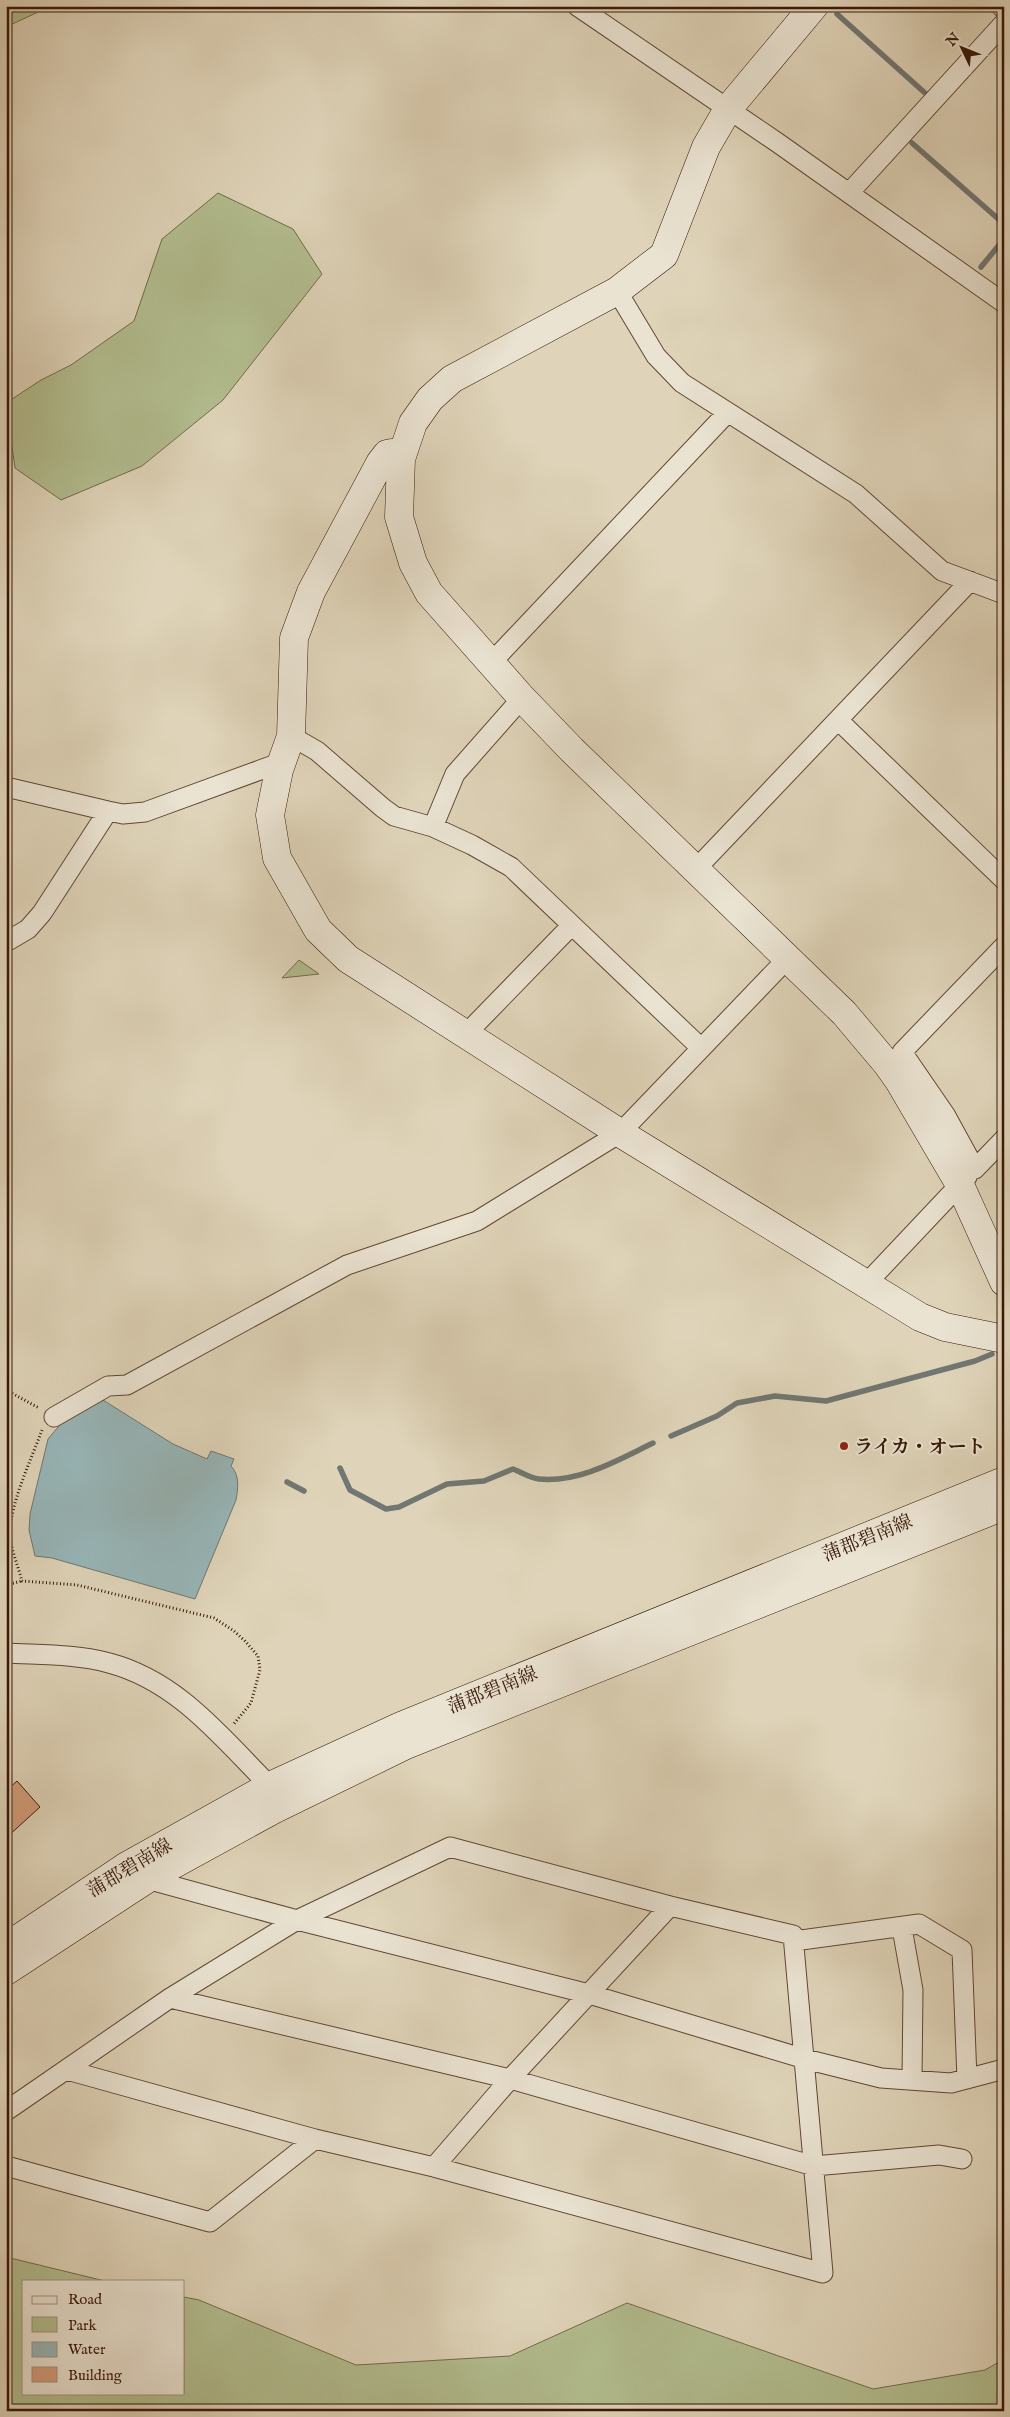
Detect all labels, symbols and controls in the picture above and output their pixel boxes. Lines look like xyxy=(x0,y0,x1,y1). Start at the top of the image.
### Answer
north arrow xyxy=(938,22,988,72)
text: N xyxy=(942,29,964,51)
place label: ライカ・オート xyxy=(854,1436,986,1460)
marker: ライカ・オート xyxy=(838,1440,850,1452)
street label: 蒲郡碧南線 xyxy=(819,1510,916,1568)
street label: 蒲郡碧南線 xyxy=(444,1662,541,1720)
street label: 蒲郡碧南線 xyxy=(83,1834,177,1903)
legend xyxy=(22,2280,185,2394)
text: Road xyxy=(68,2290,103,2309)
text: Park xyxy=(68,2316,98,2335)
text: Water xyxy=(68,2340,106,2359)
text: Building xyxy=(68,2366,123,2385)

